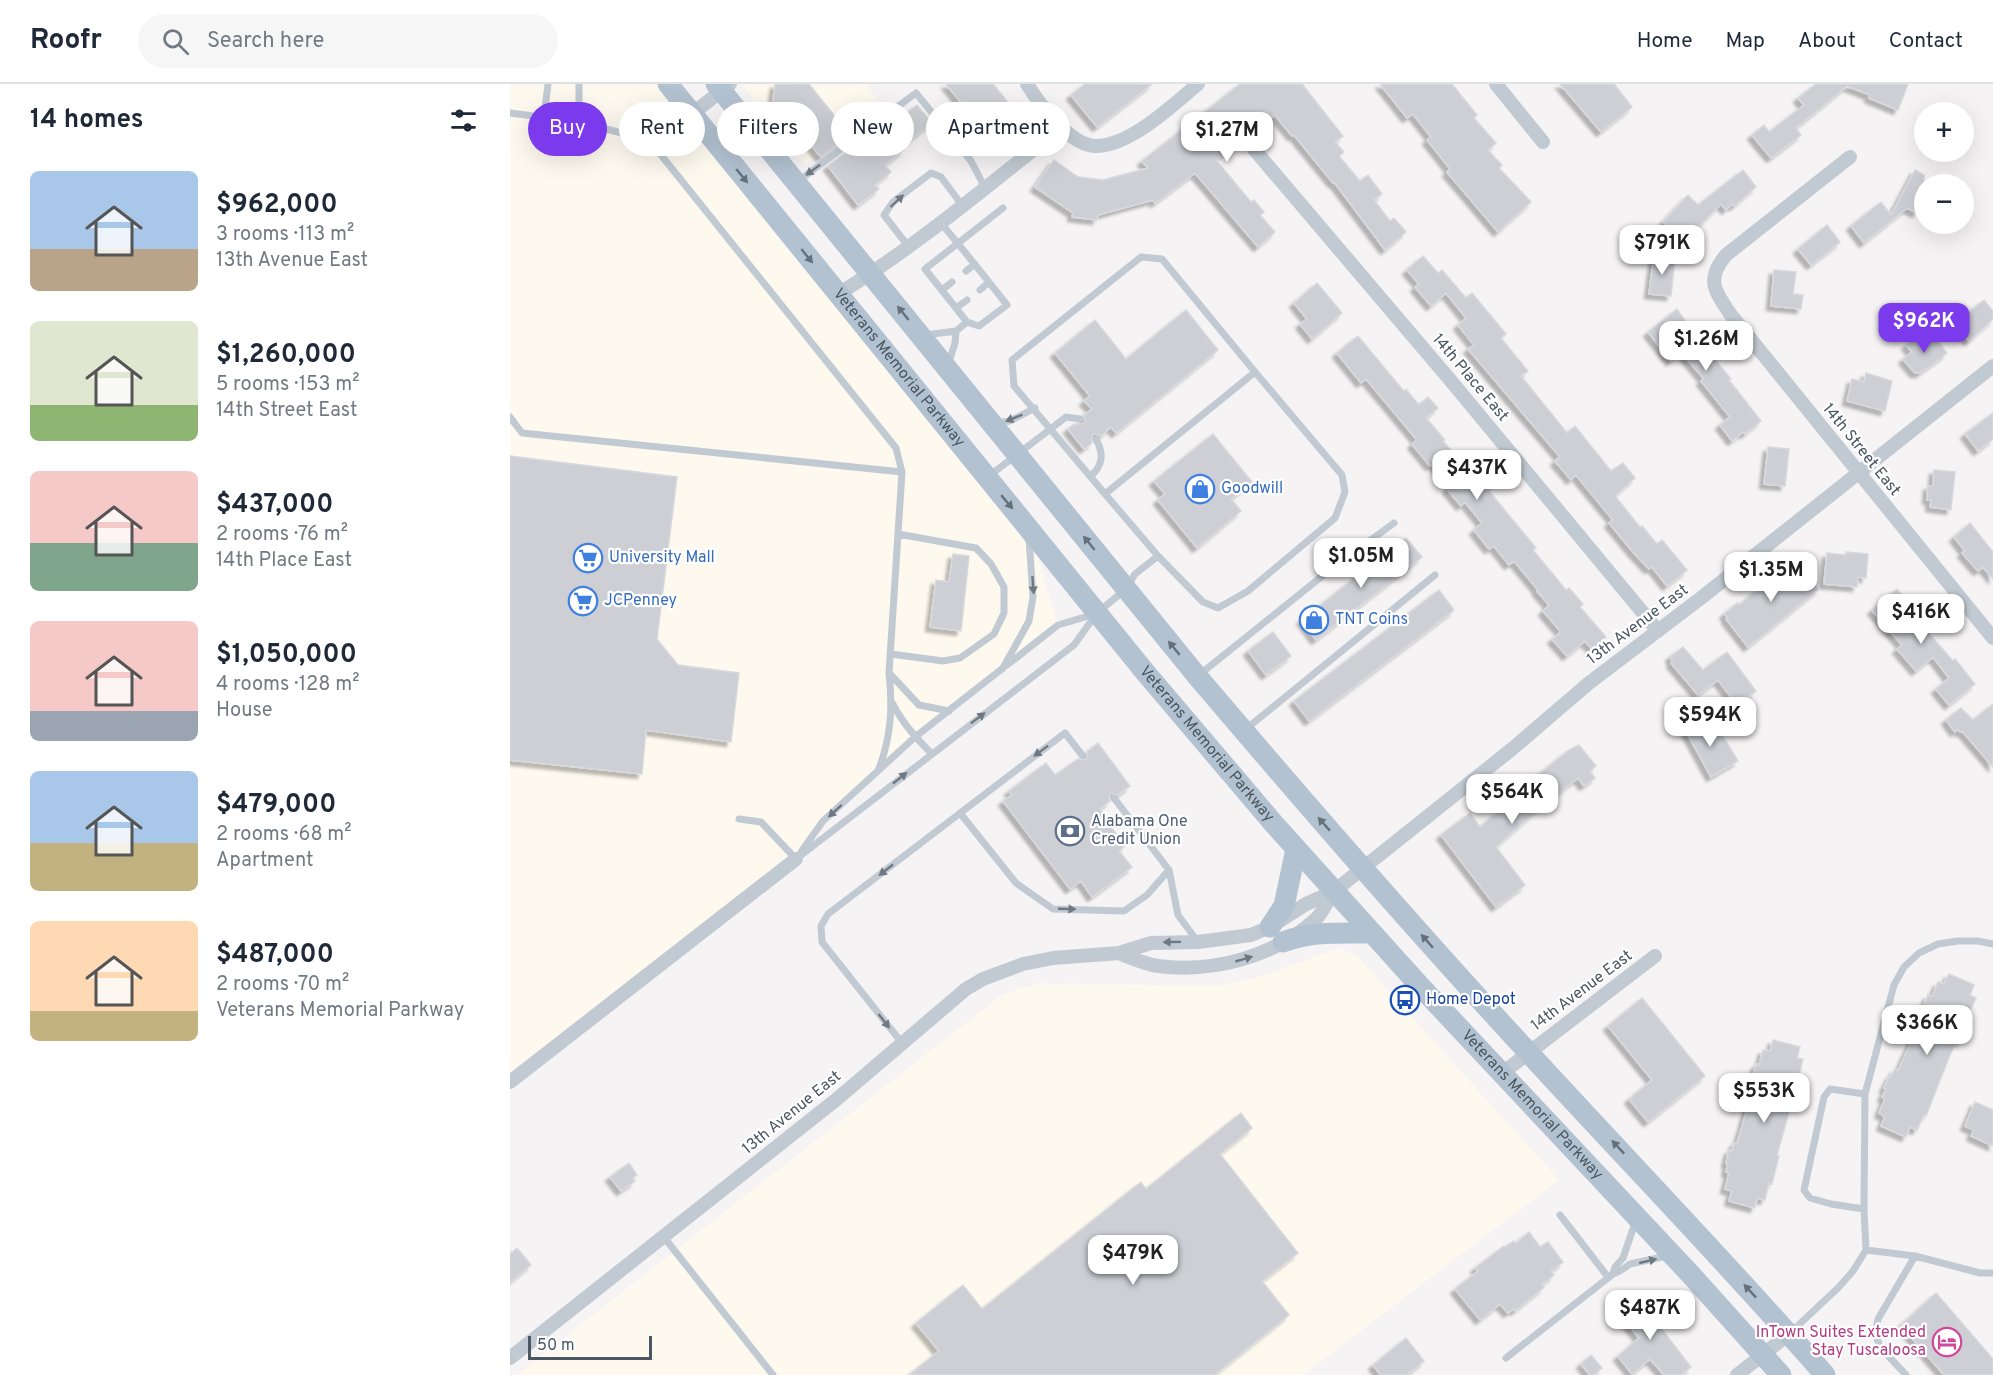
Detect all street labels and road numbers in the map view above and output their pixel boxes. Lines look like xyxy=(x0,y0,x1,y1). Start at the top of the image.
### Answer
street label: Veterans Memorial Parkway xyxy=(828,285,969,452)
street label: 14th Place East xyxy=(1427,330,1513,426)
street label: 14th Street East xyxy=(1818,400,1904,500)
street label: 13th Avenue East xyxy=(1583,580,1693,670)
street label: Veterans Memorial Parkway xyxy=(1134,662,1278,827)
street label: 14th Avenue East xyxy=(1527,946,1637,1036)
street label: Veterans Memorial Parkway xyxy=(1457,1026,1607,1185)
street label: 13th Avenue East xyxy=(738,1067,846,1159)

